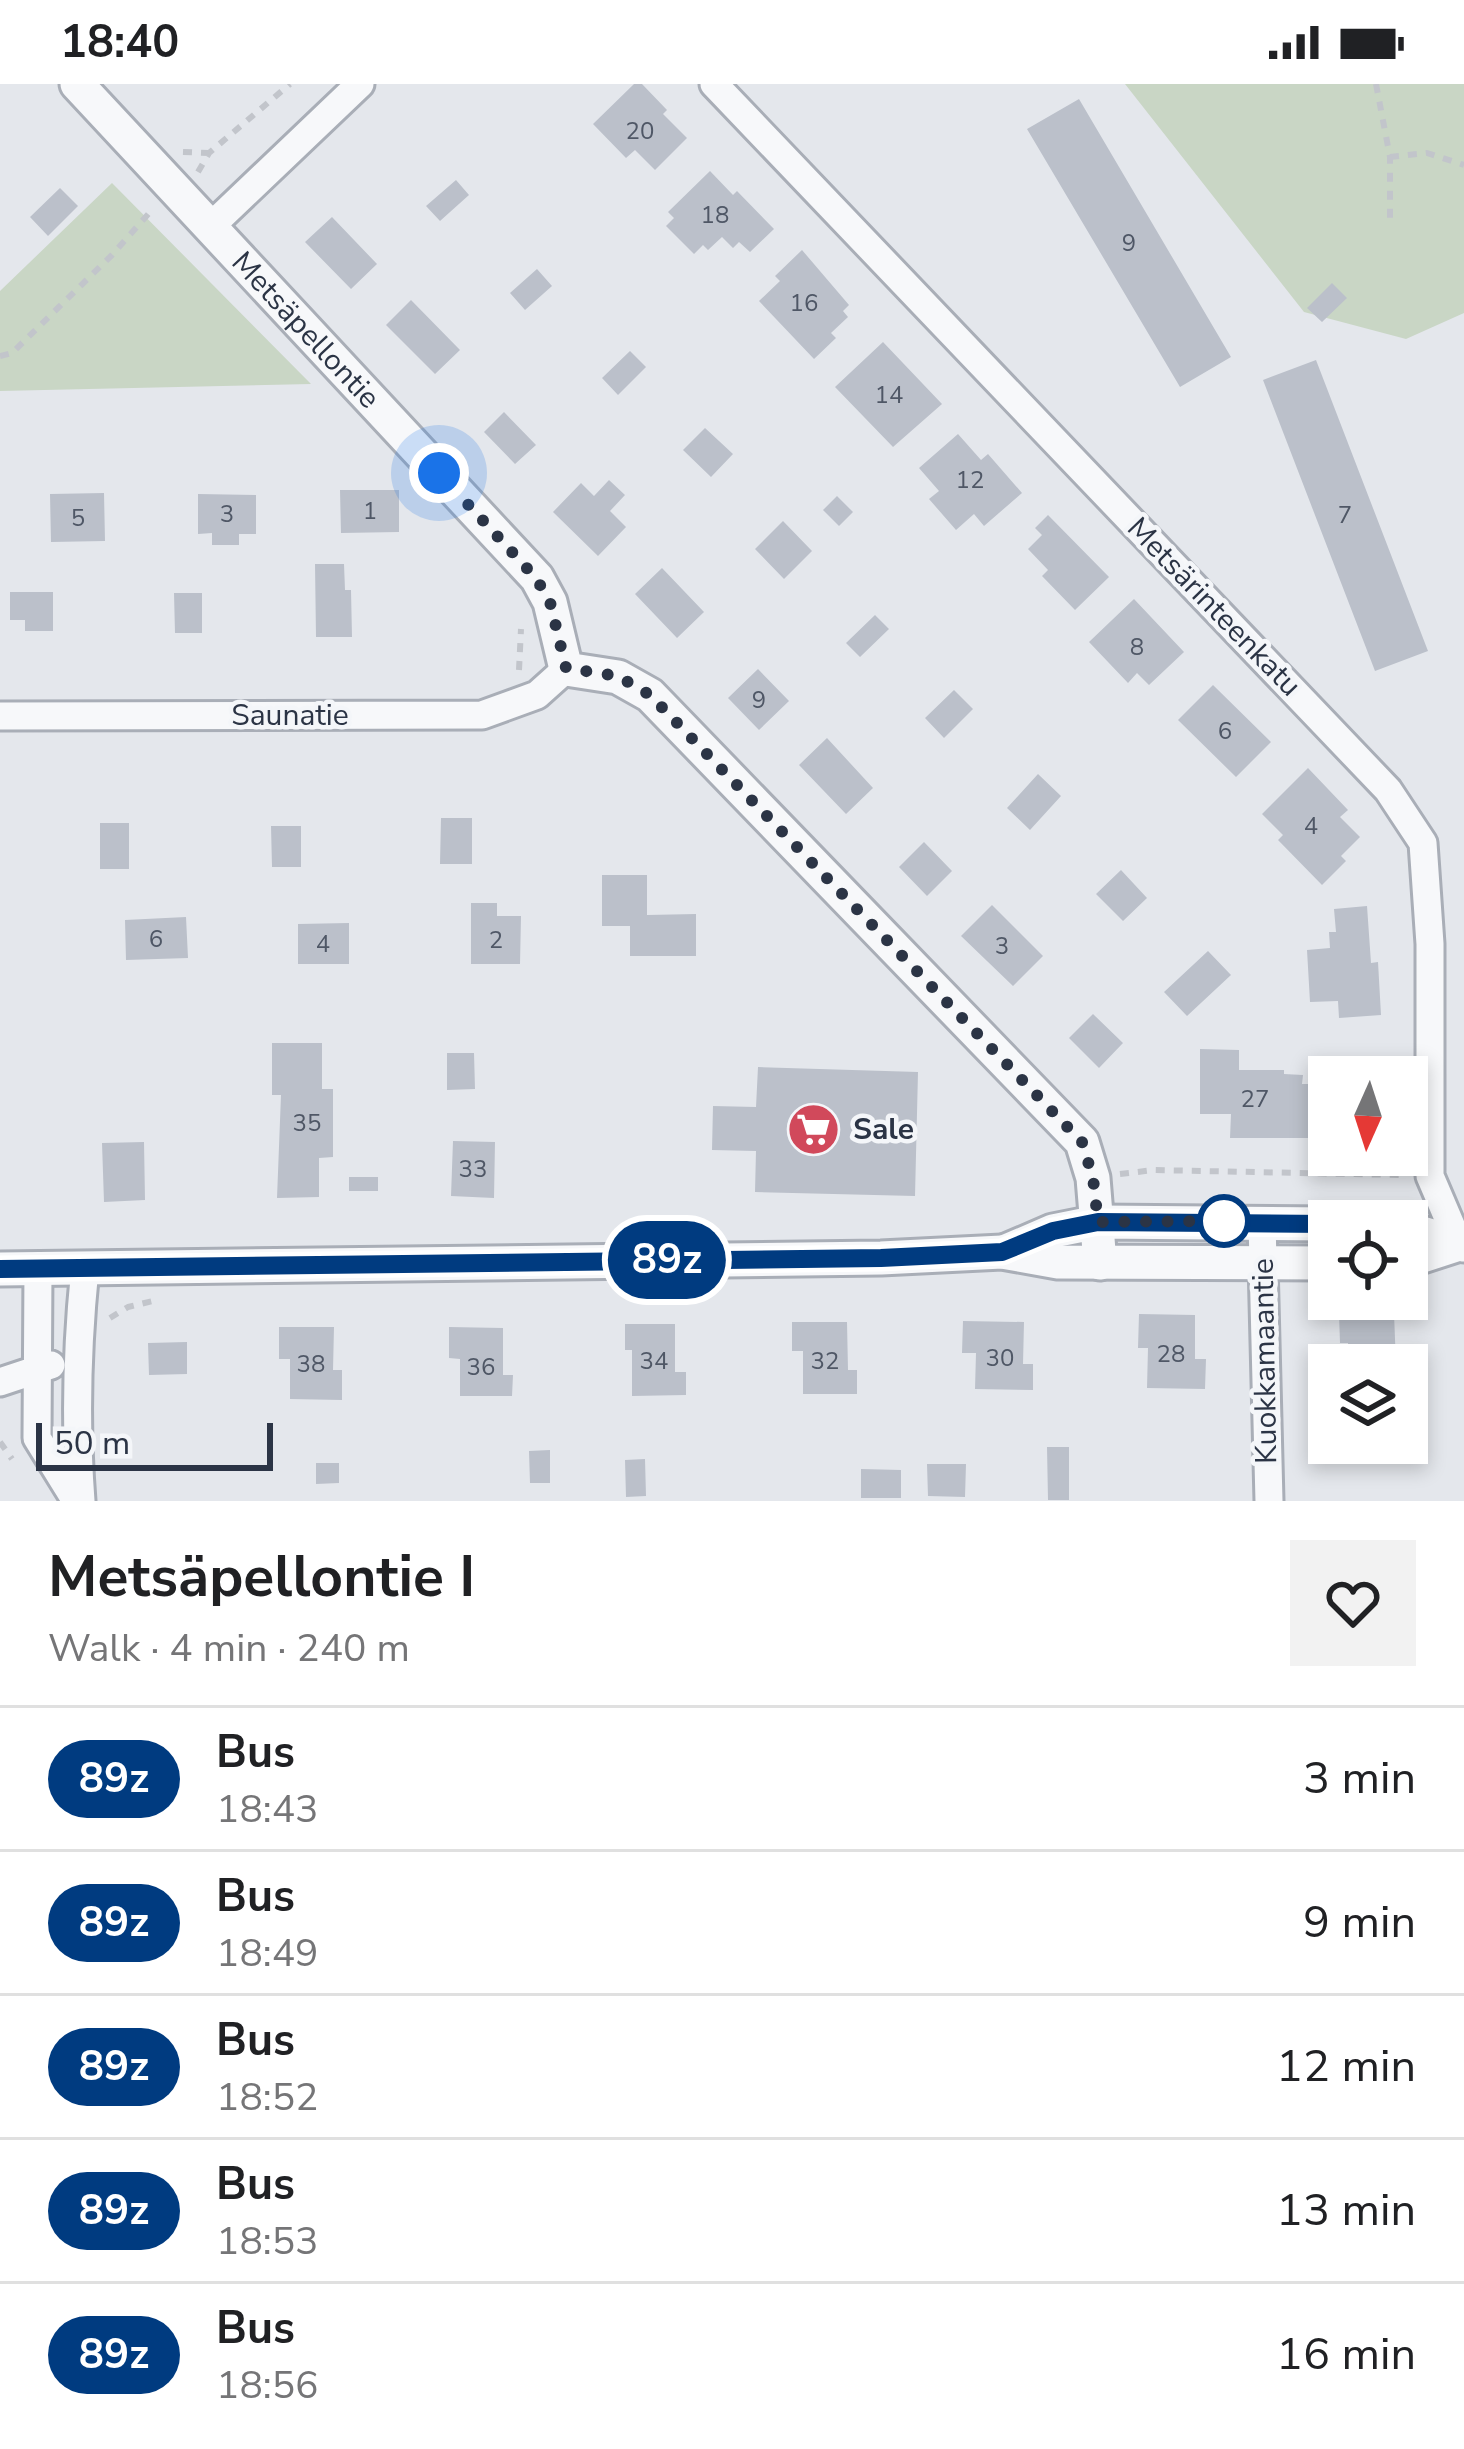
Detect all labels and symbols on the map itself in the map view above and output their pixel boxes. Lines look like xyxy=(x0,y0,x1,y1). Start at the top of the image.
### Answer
house number: 20 xyxy=(626,115,654,147)
house number: 18 xyxy=(701,199,729,231)
house number: 9 xyxy=(1122,227,1136,259)
street label: Metsäpellontie xyxy=(223,242,389,417)
house number: 16 xyxy=(790,287,818,319)
house number: 14 xyxy=(875,379,903,411)
your location xyxy=(409,443,469,503)
house number: 12 xyxy=(956,464,984,496)
house number: 1 xyxy=(363,495,377,527)
house number: 3 xyxy=(220,498,234,530)
house number: 7 xyxy=(1338,499,1352,531)
house number: 5 xyxy=(71,502,85,534)
street label: Metsärinteenkatu xyxy=(1118,508,1310,706)
house number: 8 xyxy=(1130,631,1144,663)
house number: 9 xyxy=(752,684,766,716)
street label: Saunatie xyxy=(231,695,349,736)
house number: 6 xyxy=(1218,715,1232,747)
house number: 4 xyxy=(1304,810,1318,842)
house number: 6 xyxy=(149,923,163,955)
house number: 2 xyxy=(489,924,503,956)
house number: 4 xyxy=(316,928,330,960)
house number: 3 xyxy=(995,930,1009,962)
north arrow xyxy=(1308,1056,1428,1176)
house number: 27 xyxy=(1241,1083,1269,1115)
supermarket icon: Sale xyxy=(786,1101,842,1157)
house number: 35 xyxy=(293,1107,321,1139)
place label: Sale xyxy=(853,1109,914,1150)
house number: 33 xyxy=(459,1153,487,1185)
unlabelled marker xyxy=(1199,1196,1249,1246)
line badge: 89z xyxy=(598,1221,736,1299)
street label: Kuokkamaantie xyxy=(1243,1258,1287,1464)
house number: 28 xyxy=(1157,1338,1185,1370)
house number: 30 xyxy=(986,1342,1014,1374)
house number: 34 xyxy=(640,1345,668,1377)
house number: 32 xyxy=(811,1345,839,1377)
house number: 38 xyxy=(297,1348,325,1380)
house number: 36 xyxy=(467,1351,495,1383)
scale bar xyxy=(36,1417,273,1470)

